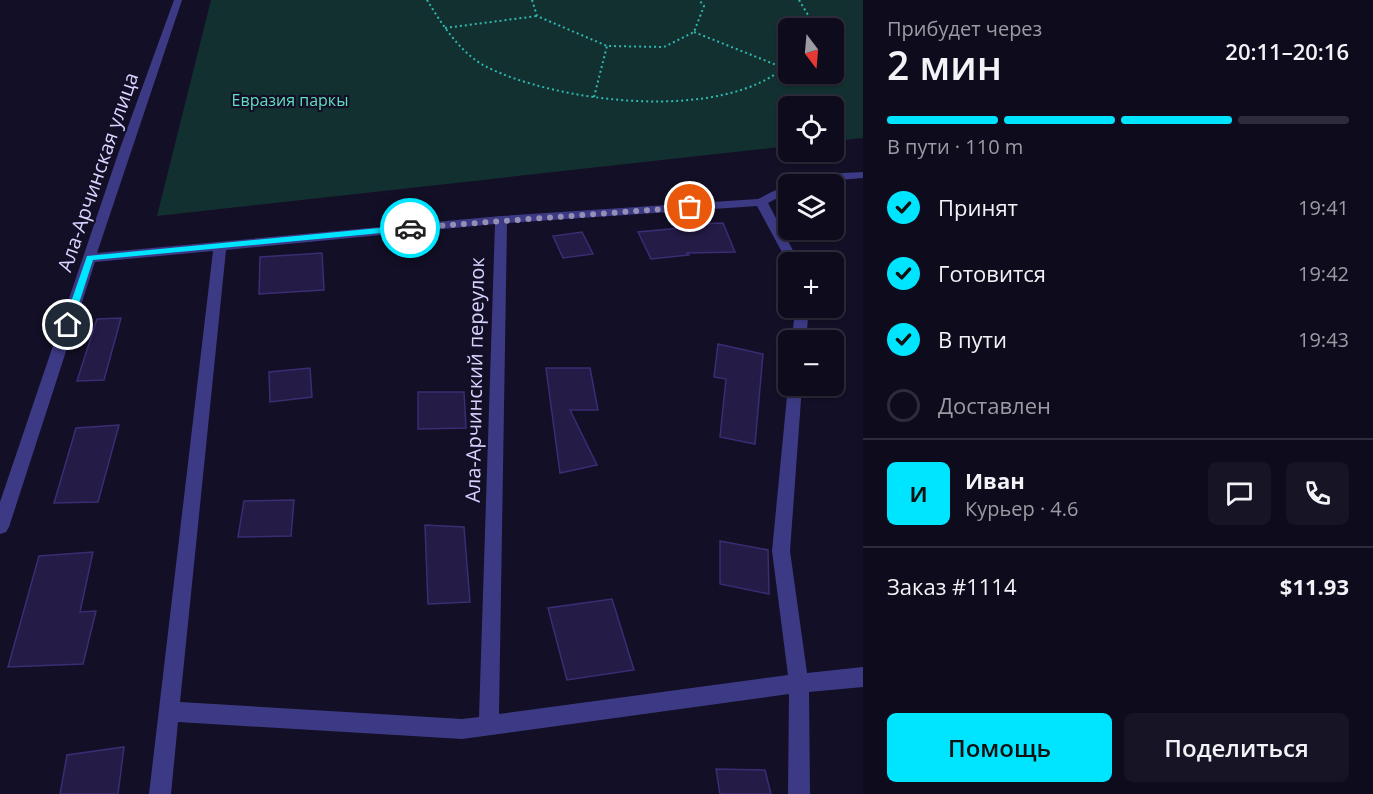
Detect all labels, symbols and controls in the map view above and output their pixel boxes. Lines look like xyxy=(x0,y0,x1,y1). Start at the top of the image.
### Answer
text: Прибудет через xyxy=(887,15,1042,42)
north arrow xyxy=(778,18,844,84)
map controls xyxy=(778,18,844,396)
text: 20:11–20:16 xyxy=(1225,36,1349,66)
text: 2 мин xyxy=(887,38,1002,91)
street label: Ала-Арчинская улица xyxy=(51,69,144,275)
park label: Евразия паркы xyxy=(232,89,348,111)
button: locate xyxy=(778,96,844,162)
text: В пути · 110 m xyxy=(887,133,1023,160)
button: layers xyxy=(778,174,844,240)
pin xyxy=(664,181,715,232)
icon: bag xyxy=(673,190,706,223)
icon: check xyxy=(887,191,920,224)
text: Принят xyxy=(938,192,1018,222)
text: 19:41 xyxy=(1298,194,1349,221)
courier xyxy=(380,198,440,258)
icon: car xyxy=(394,212,427,245)
button: + xyxy=(778,252,844,318)
street label: Ала-Арчинский переулок xyxy=(459,256,490,503)
icon: check xyxy=(887,257,920,290)
text: Готовится xyxy=(938,258,1046,288)
text: 19:42 xyxy=(1298,260,1349,287)
pin xyxy=(42,299,93,350)
icon: home xyxy=(51,308,84,341)
icon: check xyxy=(887,323,920,356)
text: В пути xyxy=(938,324,1007,354)
text: 19:43 xyxy=(1298,326,1349,353)
button: − xyxy=(778,330,844,396)
text: Доставлен xyxy=(938,390,1051,420)
button: chat xyxy=(1208,462,1271,525)
button: phone xyxy=(1286,462,1349,525)
text: Иван xyxy=(965,465,1025,495)
text: И xyxy=(909,478,928,508)
text: Курьер · 4.6 xyxy=(965,495,1079,522)
text: Заказ #1114 xyxy=(887,571,1017,601)
text: $11.93 xyxy=(1280,571,1349,601)
button: Помощь xyxy=(887,713,1112,782)
button: Поделиться xyxy=(1124,713,1349,782)

